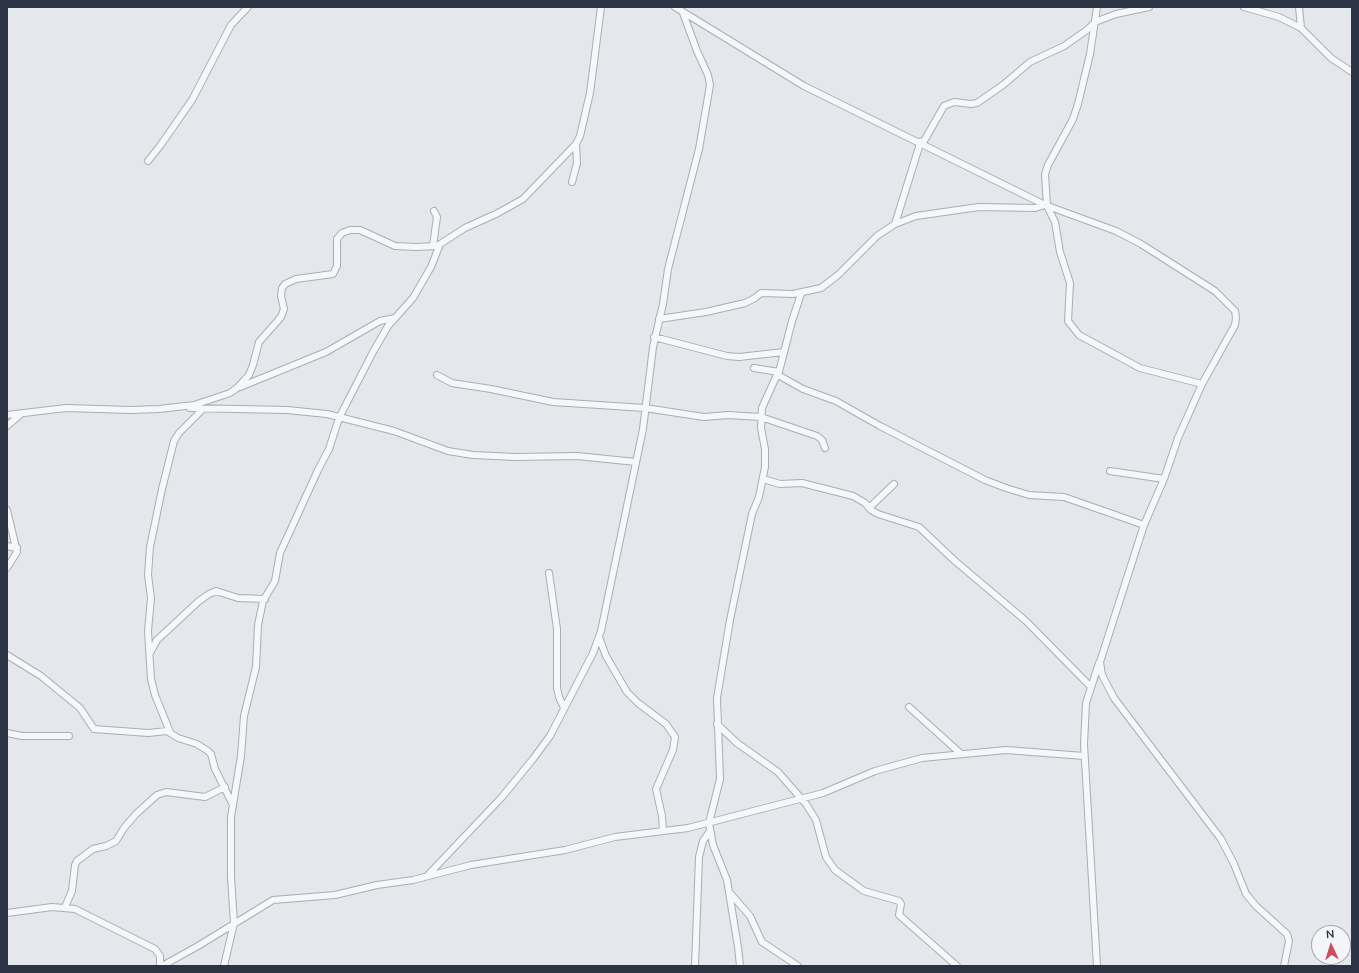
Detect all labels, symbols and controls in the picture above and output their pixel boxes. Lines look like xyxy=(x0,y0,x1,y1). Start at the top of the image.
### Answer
north arrow xyxy=(1311,925,1351,965)
text: N xyxy=(1326,927,1335,941)

